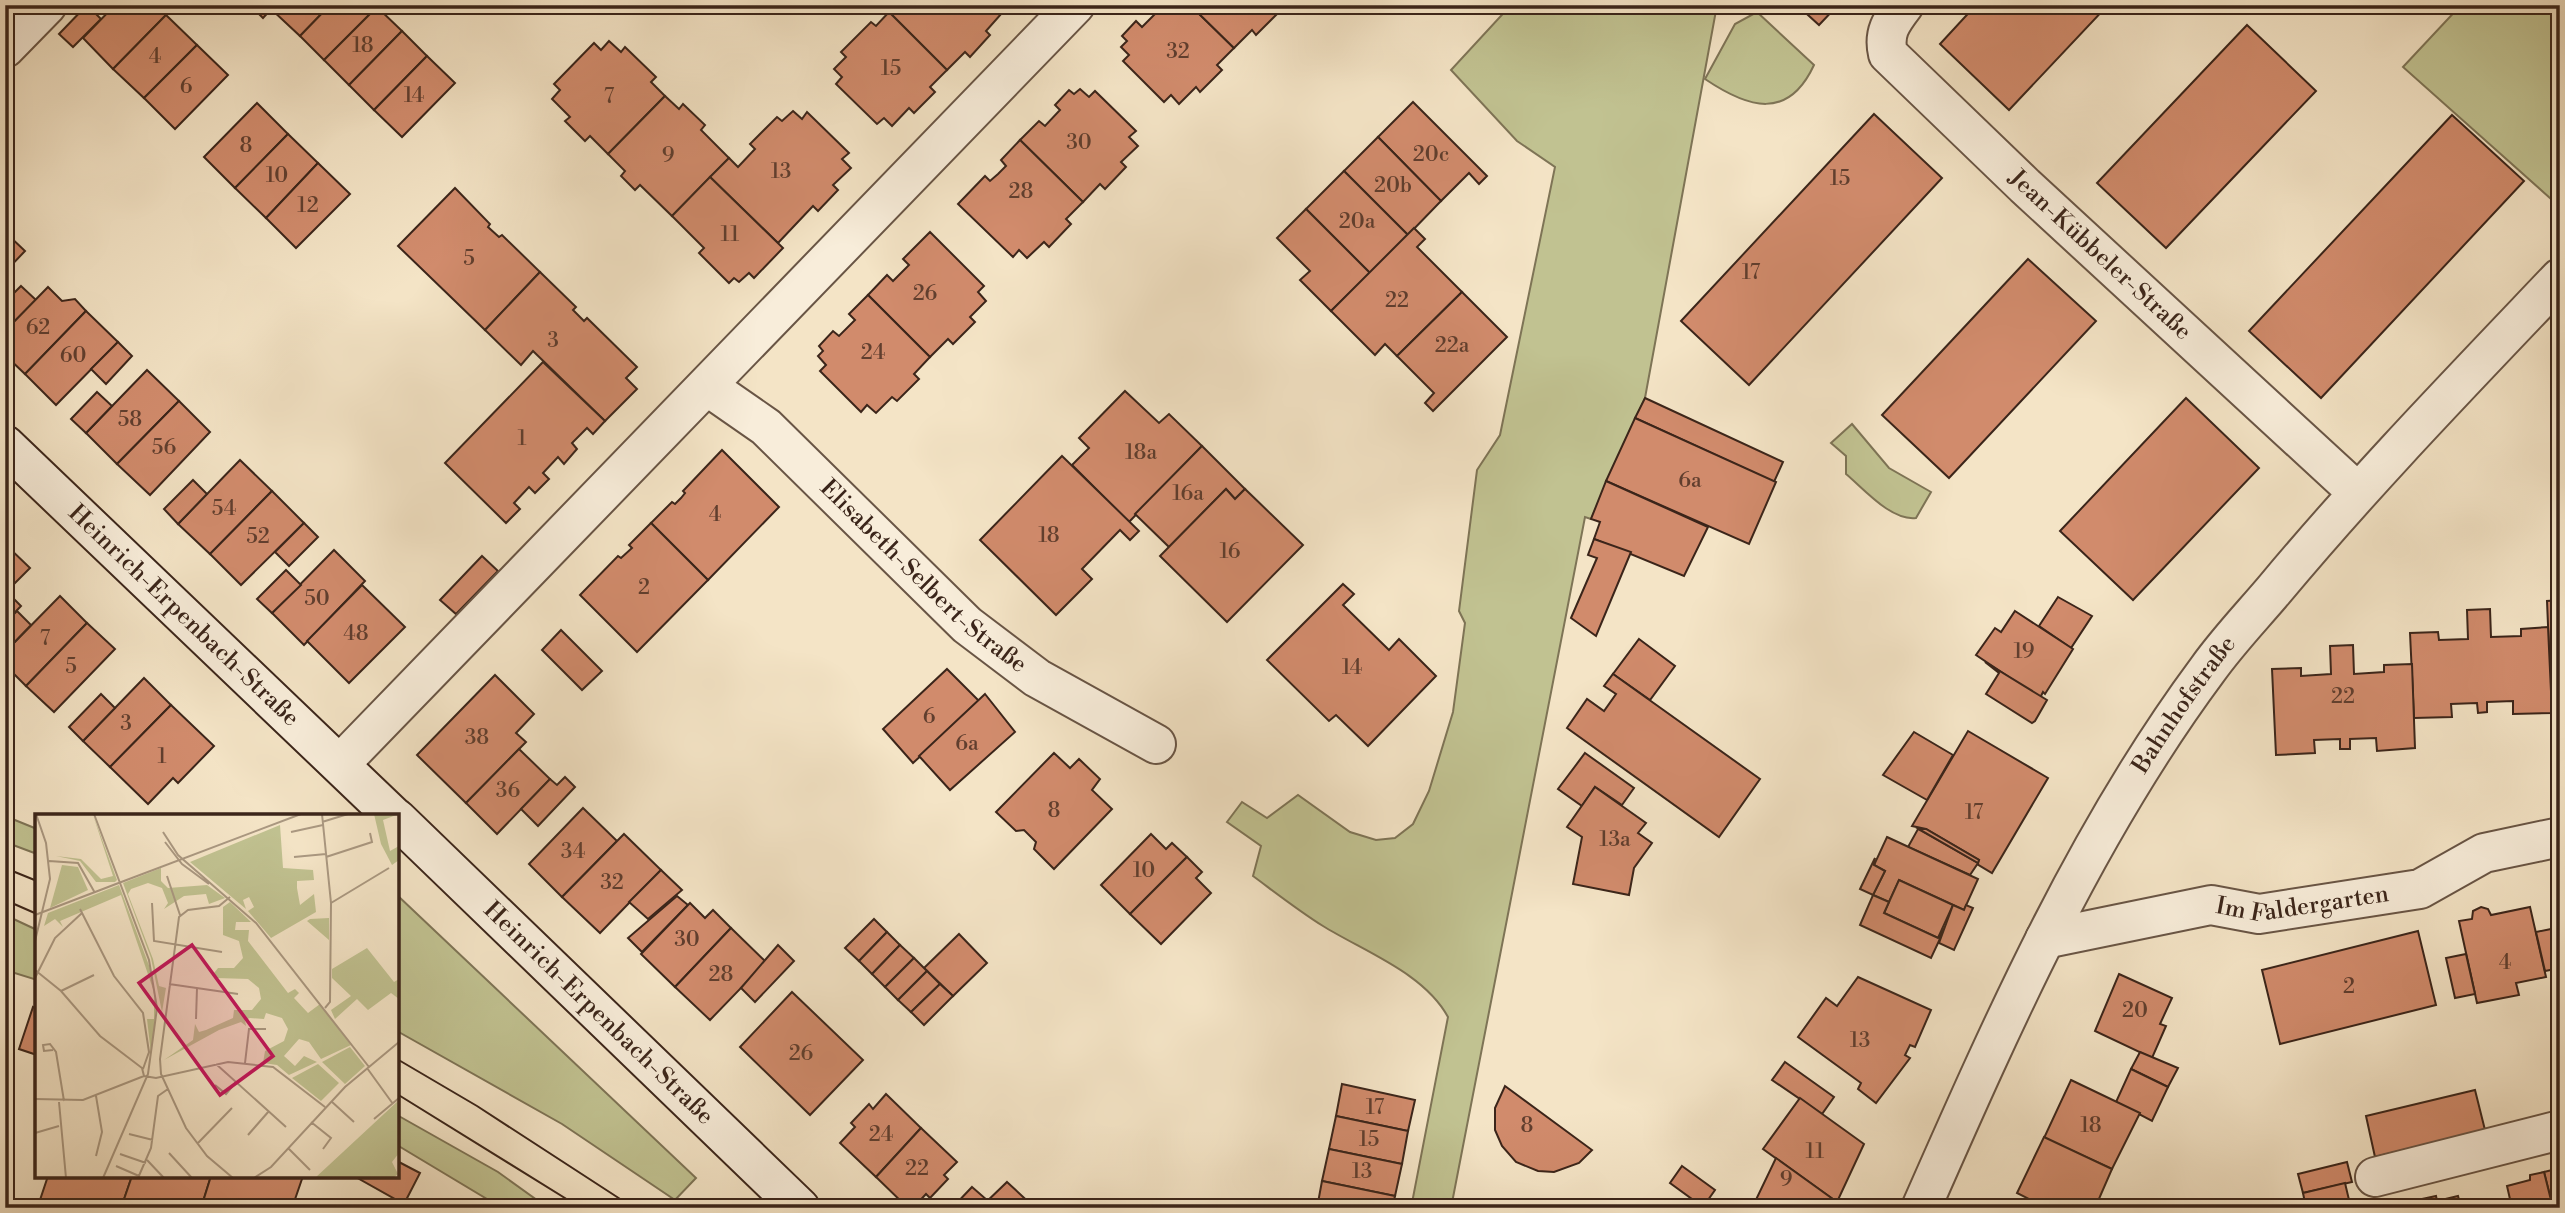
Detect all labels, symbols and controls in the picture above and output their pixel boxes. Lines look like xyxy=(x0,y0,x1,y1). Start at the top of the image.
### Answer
house number: 18 xyxy=(352,33,374,59)
house number: 32 xyxy=(1166,39,1190,65)
house number: 4 xyxy=(149,44,161,70)
house number: 15 xyxy=(881,56,901,82)
house number: 6 xyxy=(180,74,193,100)
house number: 14 xyxy=(404,83,424,109)
house number: 7 xyxy=(604,84,615,110)
house number: 30 xyxy=(1066,130,1092,156)
house number: 8 xyxy=(240,133,252,159)
house number: 20c xyxy=(1413,142,1449,168)
house number: 9 xyxy=(662,143,674,169)
house number: 13 xyxy=(771,159,791,185)
house number: 10 xyxy=(266,163,288,189)
street label: Jean-Kübbeler-Straße xyxy=(2002,163,2198,347)
house number: 15 xyxy=(1830,166,1850,192)
house number: 20b xyxy=(1374,173,1412,199)
house number: 28 xyxy=(1009,179,1033,205)
house number: 12 xyxy=(297,193,319,219)
house number: 20a xyxy=(1339,209,1376,235)
house number: 11 xyxy=(721,222,739,248)
house number: 5 xyxy=(463,246,475,272)
house number: 17 xyxy=(1742,260,1761,286)
house number: 26 xyxy=(913,281,938,307)
house number: 22 xyxy=(1385,288,1409,314)
house number: 62 xyxy=(26,315,50,341)
house number: 3 xyxy=(547,328,559,354)
house number: 22a xyxy=(1435,333,1470,359)
house number: 24 xyxy=(861,340,885,366)
house number: 60 xyxy=(60,343,86,369)
house number: 58 xyxy=(118,407,142,433)
house number: 1 xyxy=(517,426,527,452)
house number: 56 xyxy=(152,435,176,461)
house number: 18a xyxy=(1125,440,1157,466)
house number: 6a xyxy=(1678,468,1702,494)
street label: Elisabeth-Selbert-Straße xyxy=(813,473,1033,680)
house number: 16a xyxy=(1172,481,1204,507)
house number: 54 xyxy=(212,496,236,522)
street label: Heinrich-Erpenbach-Straße xyxy=(62,498,305,733)
house number: 4 xyxy=(709,502,721,528)
house number: 18 xyxy=(1038,523,1060,549)
house number: 52 xyxy=(246,524,270,550)
house number: 16 xyxy=(1219,539,1241,565)
house number: 2 xyxy=(638,575,650,601)
house number: 50 xyxy=(304,586,330,612)
house number: 48 xyxy=(343,621,369,647)
house number: 7 xyxy=(40,626,51,652)
street label: Bahnhofstraße xyxy=(2125,630,2243,780)
house number: 19 xyxy=(2013,639,2035,665)
house number: 5 xyxy=(65,654,77,680)
house number: 14 xyxy=(1342,655,1362,681)
house number: 22 xyxy=(2331,684,2355,710)
house number: 6 xyxy=(923,704,936,730)
house number: 3 xyxy=(120,711,132,737)
house number: 38 xyxy=(465,725,489,751)
house number: 6a xyxy=(955,731,979,757)
house number: 1 xyxy=(157,744,167,770)
house number: 36 xyxy=(496,778,520,804)
house number: 8 xyxy=(1048,798,1060,824)
house number: 17 xyxy=(1965,800,1984,826)
inset map xyxy=(35,814,399,1178)
house number: 13a xyxy=(1599,827,1631,853)
house number: 34 xyxy=(561,839,585,865)
house number: 10 xyxy=(1133,858,1155,884)
house number: 32 xyxy=(600,870,624,896)
street label: Im Faldergarten xyxy=(2213,879,2391,930)
street label: Heinrich-Erpenbach-Straße xyxy=(477,896,720,1131)
house number: 30 xyxy=(674,927,700,953)
house number: 4 xyxy=(2499,950,2511,976)
house number: 28 xyxy=(709,962,733,988)
house number: 2 xyxy=(2343,974,2355,1000)
house number: 20 xyxy=(2122,998,2148,1024)
house number: 13 xyxy=(1850,1028,1870,1054)
house number: 26 xyxy=(789,1041,814,1067)
house number: 17 xyxy=(1366,1095,1385,1121)
house number: 8 xyxy=(1521,1113,1533,1139)
house number: 18 xyxy=(2080,1113,2102,1139)
house number: 24 xyxy=(869,1122,893,1148)
house number: 15 xyxy=(1359,1127,1379,1153)
house number: 11 xyxy=(1806,1139,1824,1165)
house number: 22 xyxy=(905,1156,929,1182)
house number: 13 xyxy=(1352,1159,1372,1185)
house number: 9 xyxy=(1780,1167,1792,1193)

